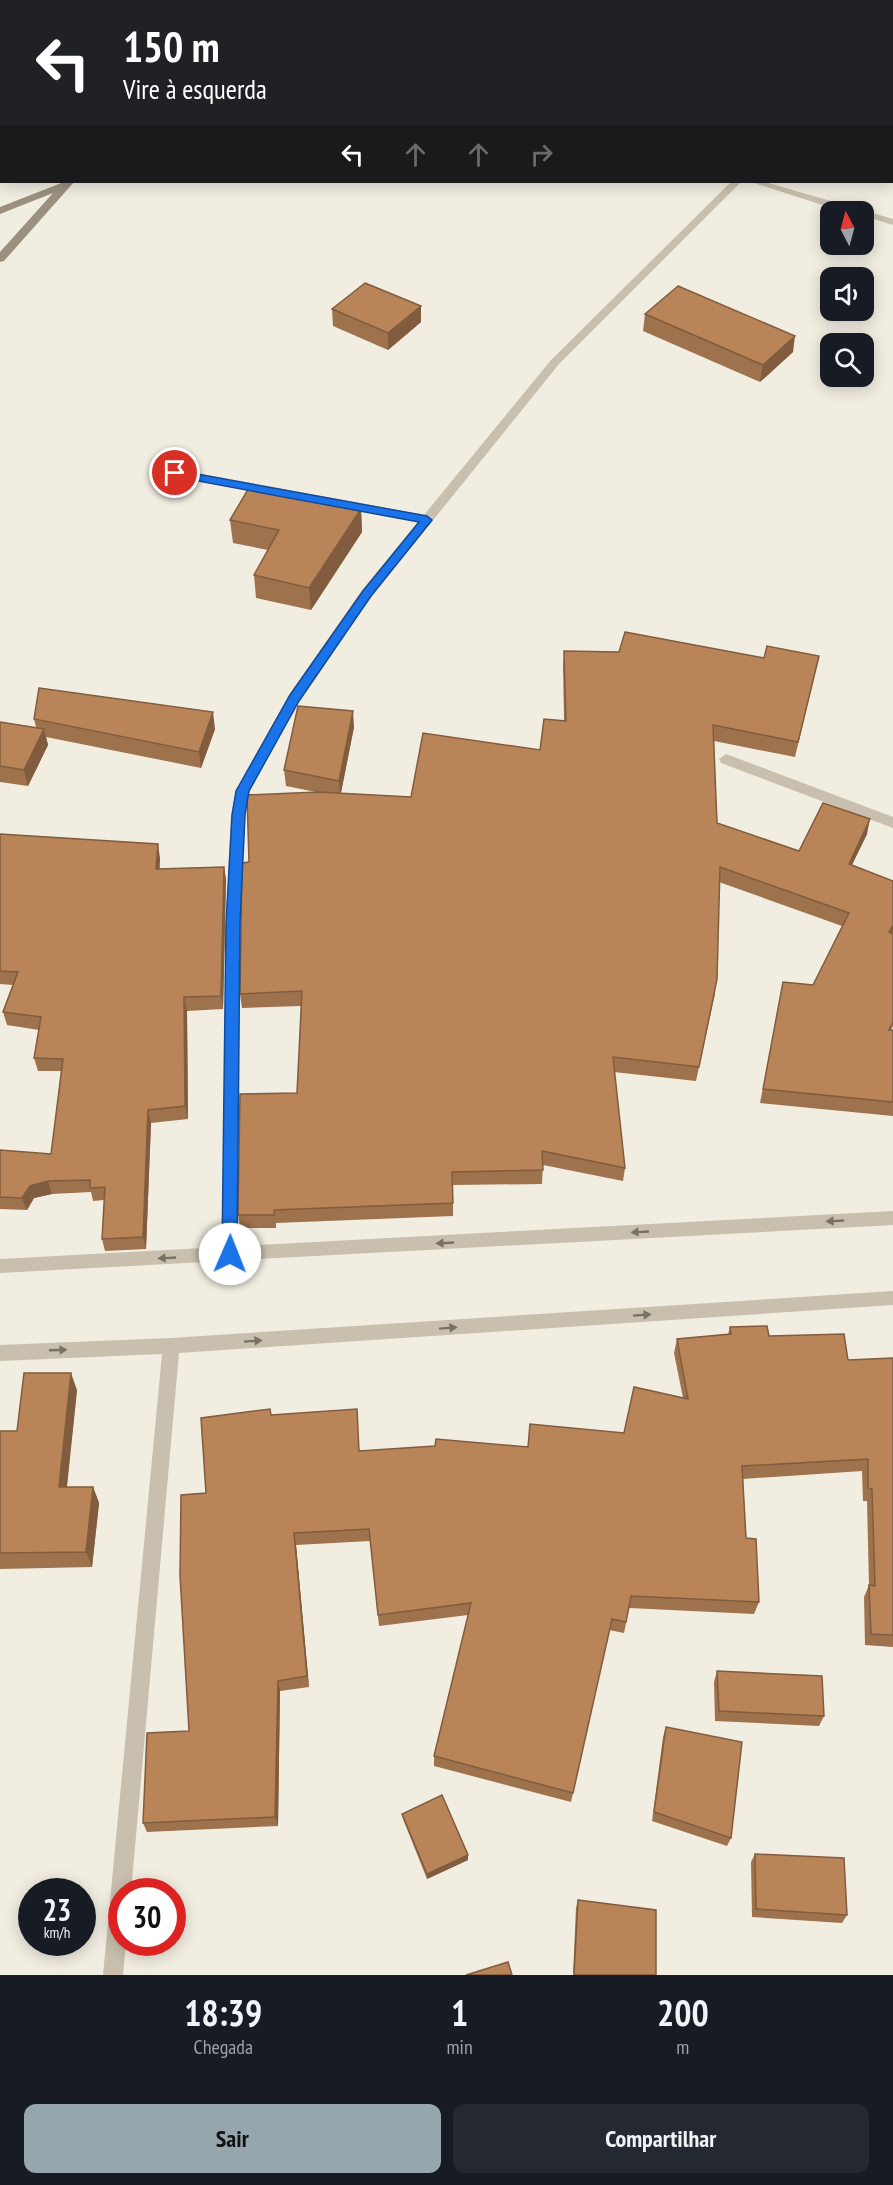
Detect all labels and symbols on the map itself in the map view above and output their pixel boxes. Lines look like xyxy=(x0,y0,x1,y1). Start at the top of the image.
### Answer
north arrow xyxy=(820,201,874,255)
pin xyxy=(149,447,200,498)
one-way arrow xyxy=(825,1216,844,1225)
position arrow xyxy=(198,1222,262,1286)
one-way arrow xyxy=(630,1227,649,1236)
one-way arrow xyxy=(436,1238,455,1247)
one-way arrow xyxy=(157,1253,176,1262)
one-way arrow xyxy=(633,1310,652,1320)
one-way arrow xyxy=(438,1323,457,1332)
one-way arrow xyxy=(244,1336,263,1345)
one-way arrow xyxy=(49,1346,68,1355)
speed limit sign: 30 xyxy=(108,1878,186,1956)

